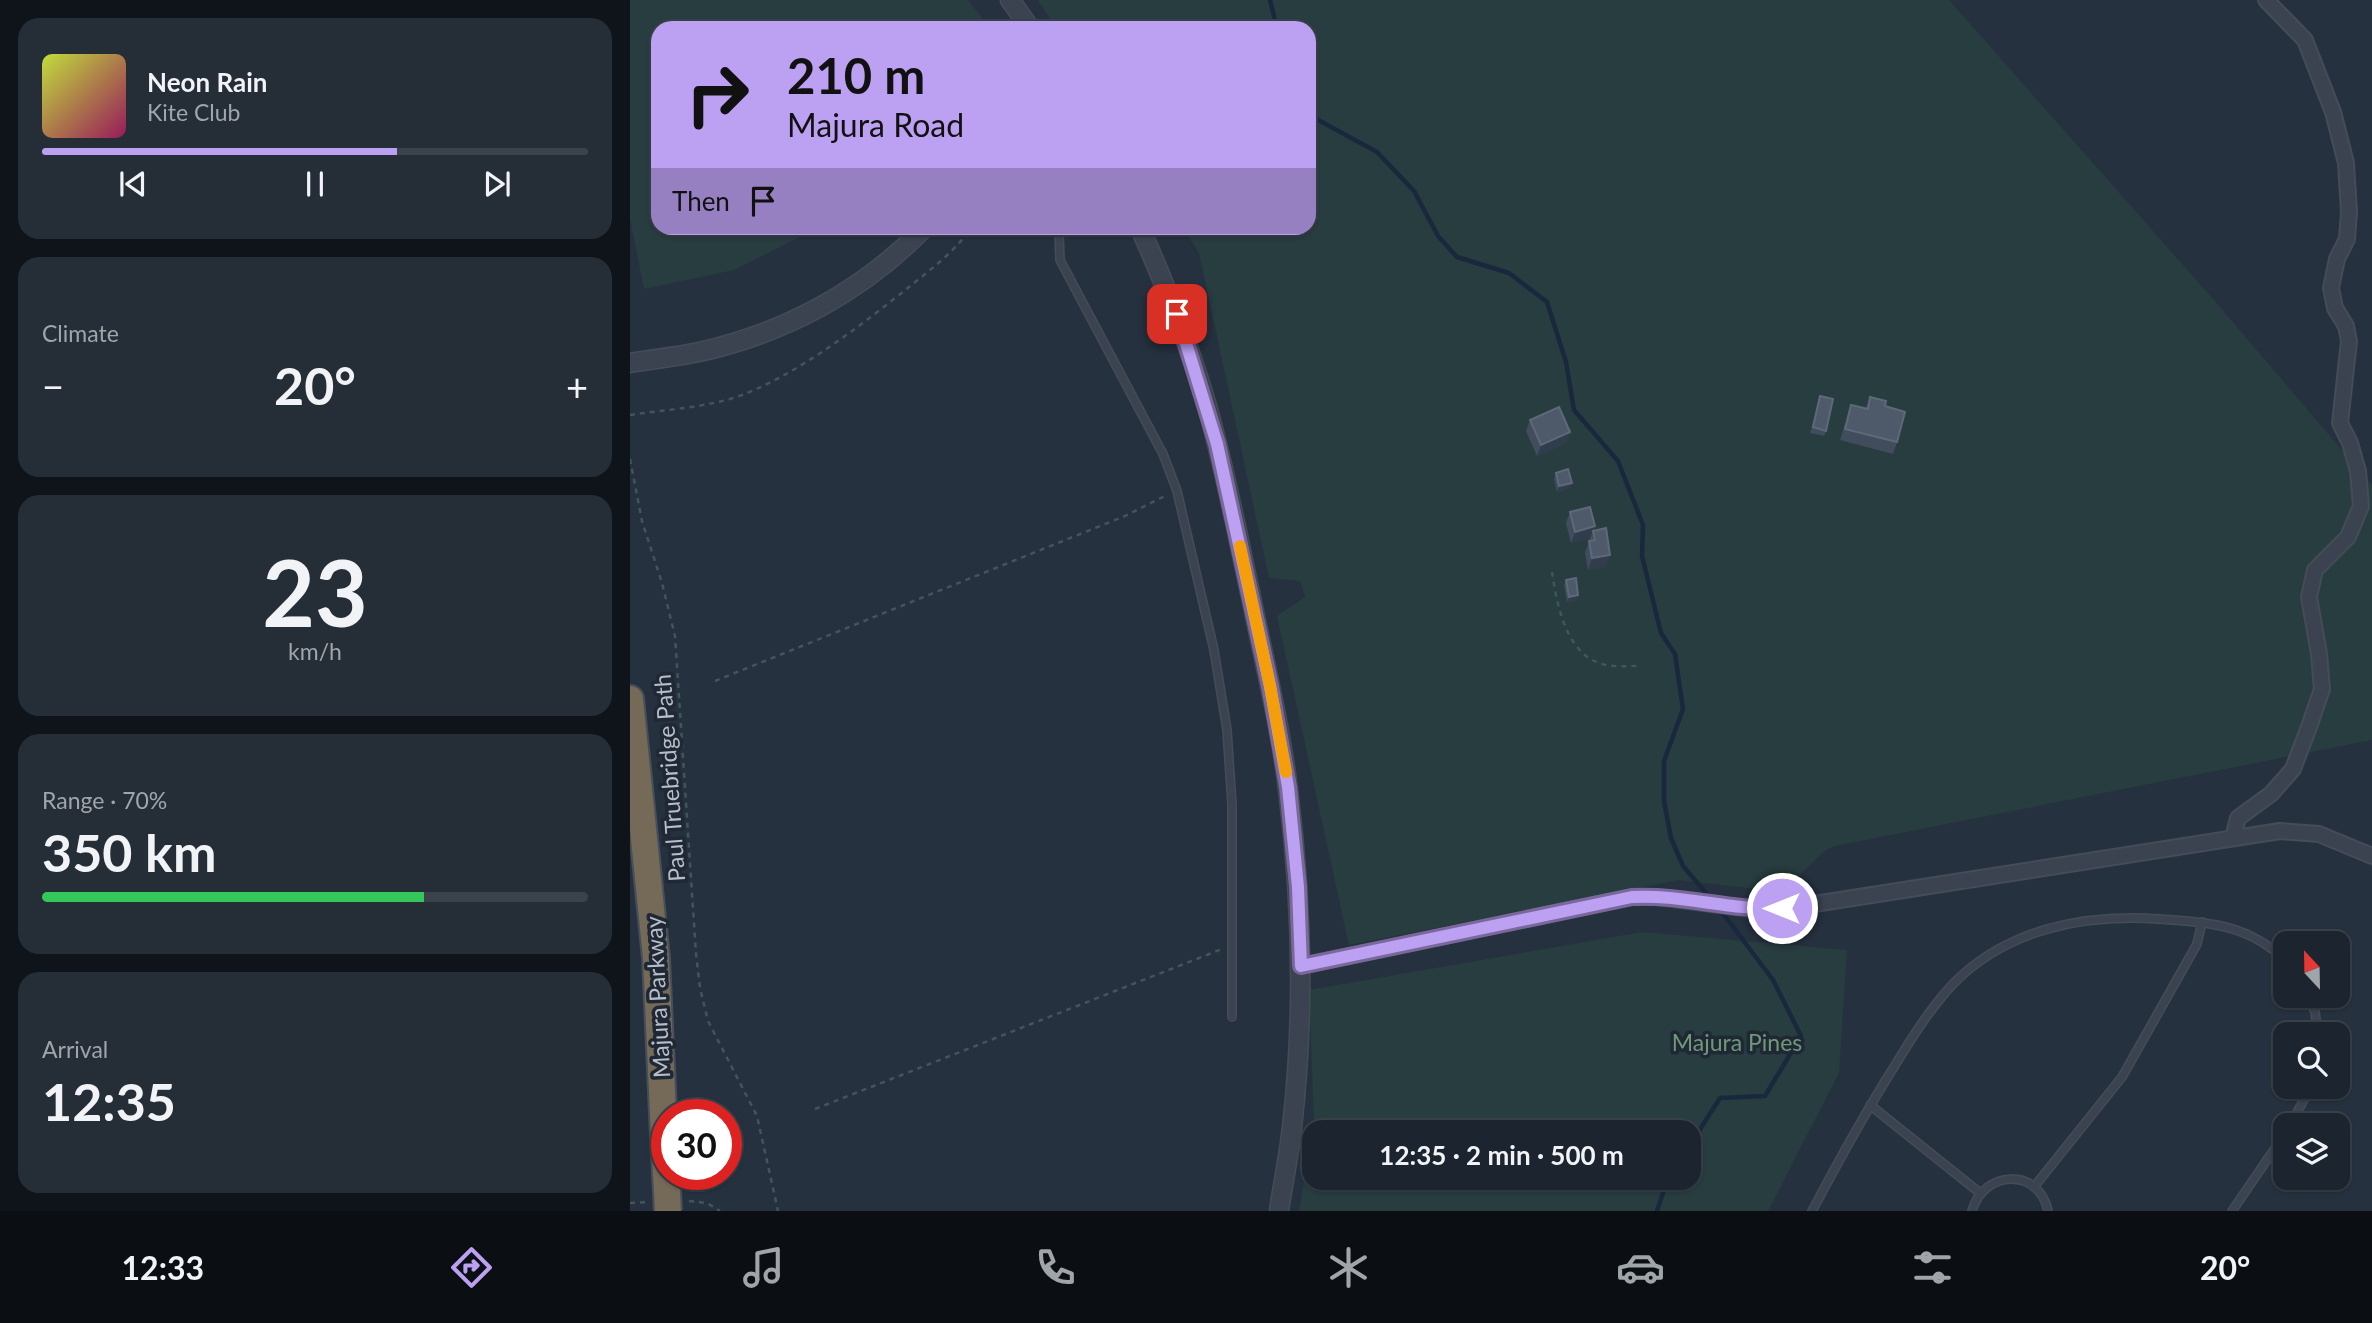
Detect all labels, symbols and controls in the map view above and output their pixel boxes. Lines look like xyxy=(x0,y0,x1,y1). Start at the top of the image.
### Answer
text: 210 m xyxy=(787,46,925,104)
icon: right xyxy=(672,49,763,140)
text: Neon Rain xyxy=(147,66,267,98)
text: Kite Club xyxy=(147,98,240,126)
text: Majura Road xyxy=(787,105,964,144)
icon: previous xyxy=(114,165,152,203)
icon: pause xyxy=(296,165,334,203)
icon: next xyxy=(478,165,516,203)
icon: arrive xyxy=(744,182,782,220)
text: Then xyxy=(672,185,730,217)
pin xyxy=(1147,284,1207,344)
icon: arrive xyxy=(1158,295,1196,333)
text: Climate xyxy=(42,319,119,347)
text: 20° xyxy=(274,354,356,416)
text: − xyxy=(42,363,64,409)
text: + xyxy=(566,363,588,409)
text: 23 xyxy=(262,537,368,646)
text: km/h xyxy=(288,637,342,665)
street label: Paul Truebridge Path xyxy=(648,673,690,883)
text: Range · 70% xyxy=(42,786,167,814)
text: 350 km xyxy=(42,821,216,883)
position arrow xyxy=(1745,871,1819,945)
street label: Majura Parkway xyxy=(639,915,675,1079)
north arrow xyxy=(2273,931,2350,1008)
map controls xyxy=(2273,931,2350,1190)
button: search xyxy=(2273,1022,2350,1099)
park label: Majura Pines xyxy=(1672,1028,1802,1056)
text: Arrival xyxy=(42,1035,108,1063)
text: 12:35 xyxy=(42,1070,176,1132)
speed limit sign: 30 xyxy=(651,1099,742,1190)
button: layers xyxy=(2273,1113,2350,1190)
text: 12:35 · 2 min · 500 m xyxy=(1379,1139,1624,1171)
icon: directions xyxy=(447,1243,496,1292)
icon: music xyxy=(739,1243,788,1292)
icon: phone xyxy=(1031,1243,1080,1292)
icon: climate xyxy=(1324,1243,1373,1292)
icon: car xyxy=(1616,1243,1665,1292)
icon: filters xyxy=(1908,1243,1957,1292)
text: 12:33 xyxy=(122,1248,204,1287)
text: 20° xyxy=(2200,1248,2250,1287)

